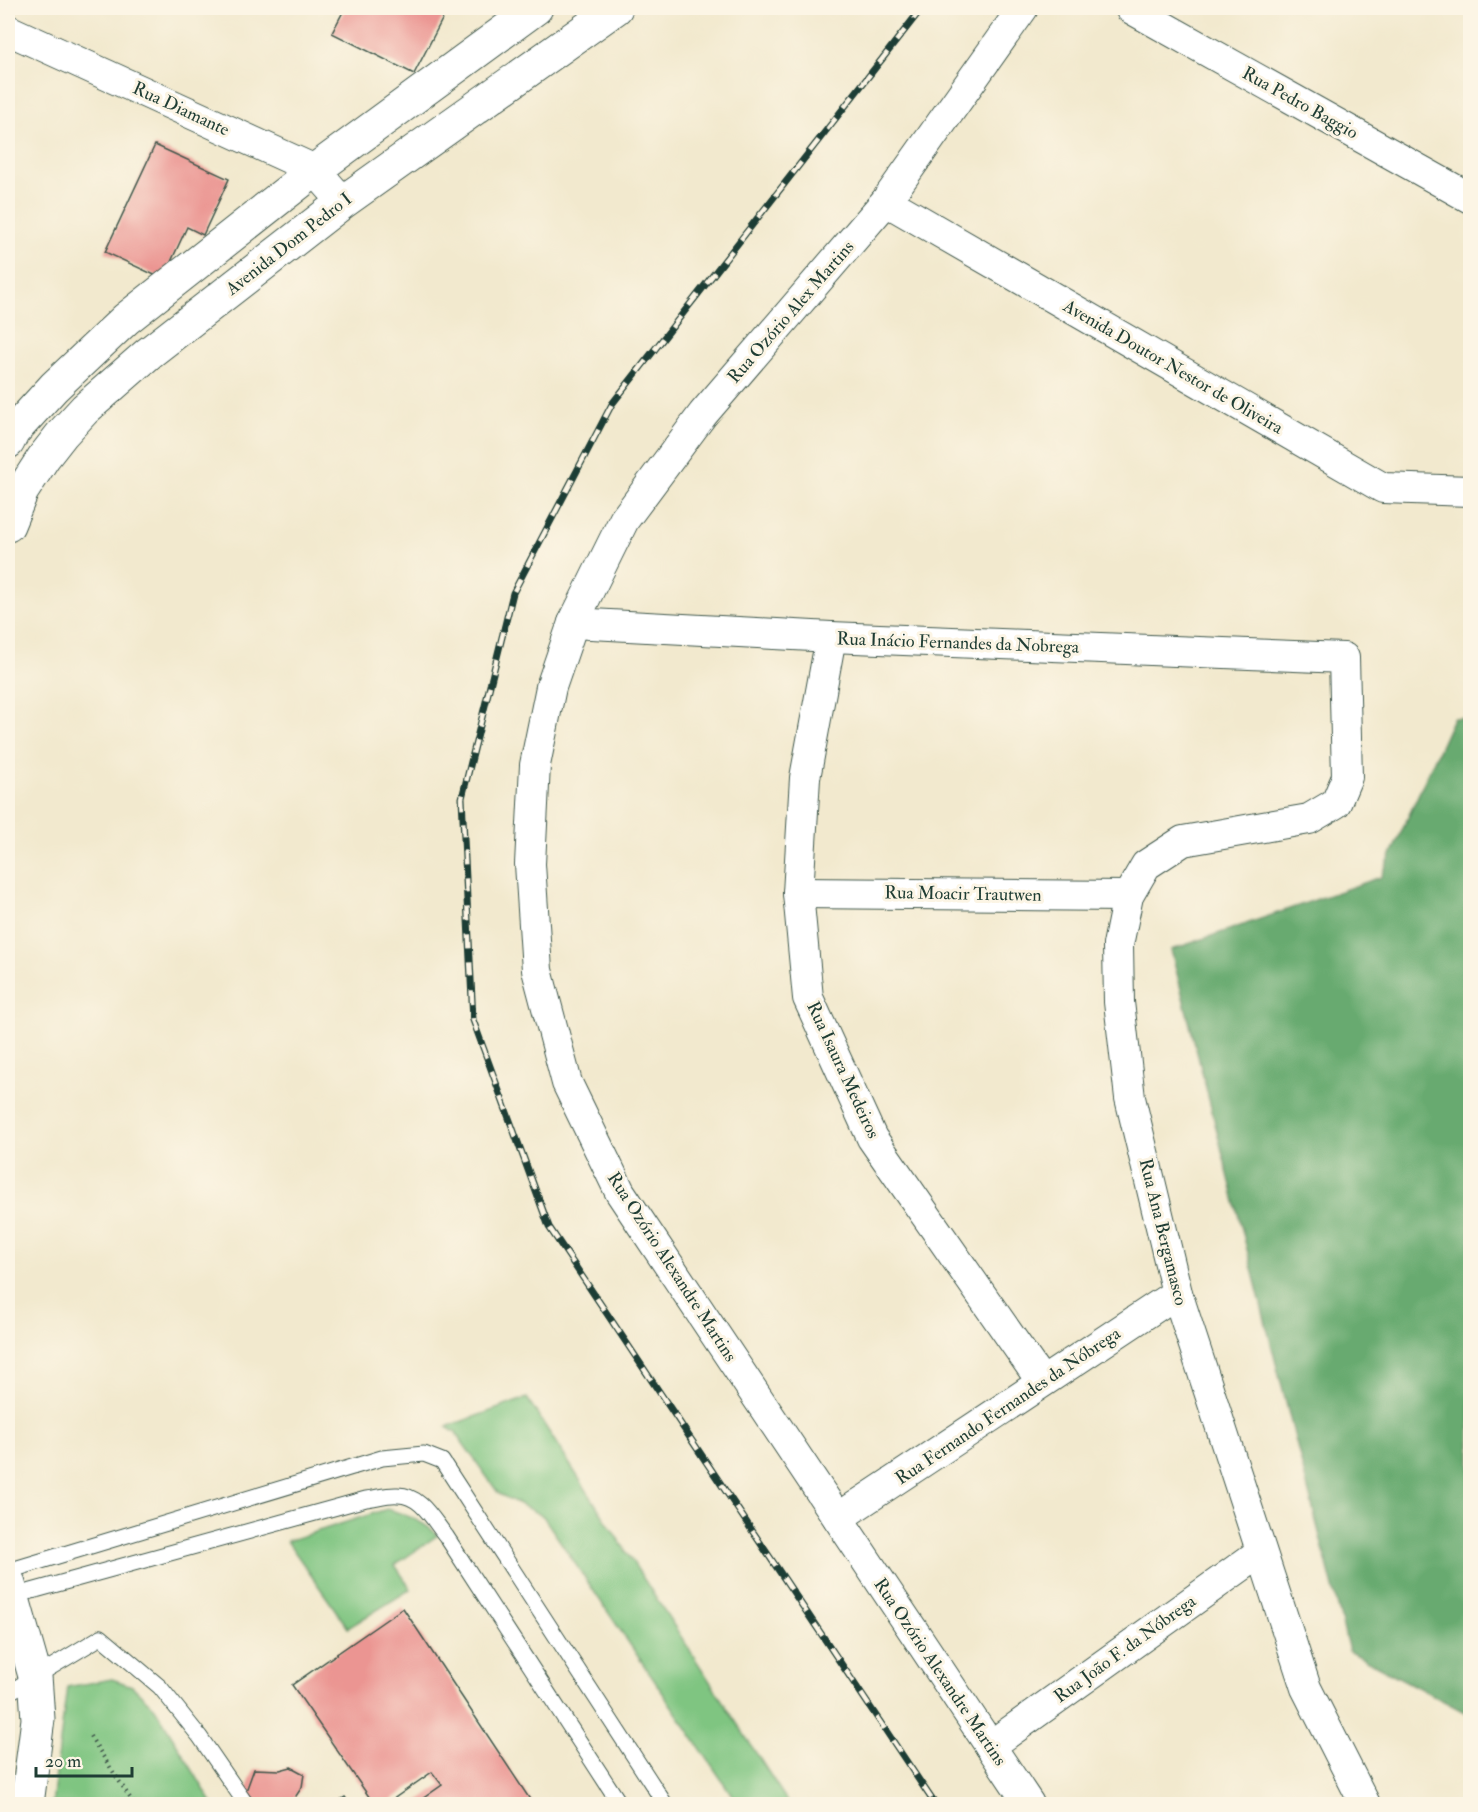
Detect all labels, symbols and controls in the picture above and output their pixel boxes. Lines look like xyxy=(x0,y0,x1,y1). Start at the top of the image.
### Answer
street label: Rua Pedro Baggio xyxy=(1238,62,1362,144)
street label: Rua Diamante xyxy=(129,77,233,142)
street label: Avenida Dom Pedro I xyxy=(220,188,357,301)
street label: Rua Ozório Alex Martins xyxy=(723,236,859,388)
street label: Avenida Doutor Nestor de Oliveira xyxy=(1058,294,1288,440)
street label: Rua Inácio Fernandes da Nobrega xyxy=(836,627,1080,659)
street label: Rua Moacir Trautwen xyxy=(884,881,1042,907)
street label: Rua Isaura Medeiros xyxy=(801,998,885,1142)
street label: Rua Ana Bergamasco xyxy=(1134,1156,1192,1308)
street label: Rua Ozório Alexandre Martins xyxy=(602,1168,742,1366)
street label: Rua Fernando Fernandes da Nóbrega xyxy=(891,1322,1125,1490)
street label: Rua Ozório Alexandre Martins xyxy=(869,1574,1011,1770)
street label: Rua João F. da Nóbrega xyxy=(1050,1589,1201,1708)
scale bar xyxy=(36,1740,132,1778)
text: 20 m xyxy=(45,1750,81,1773)

